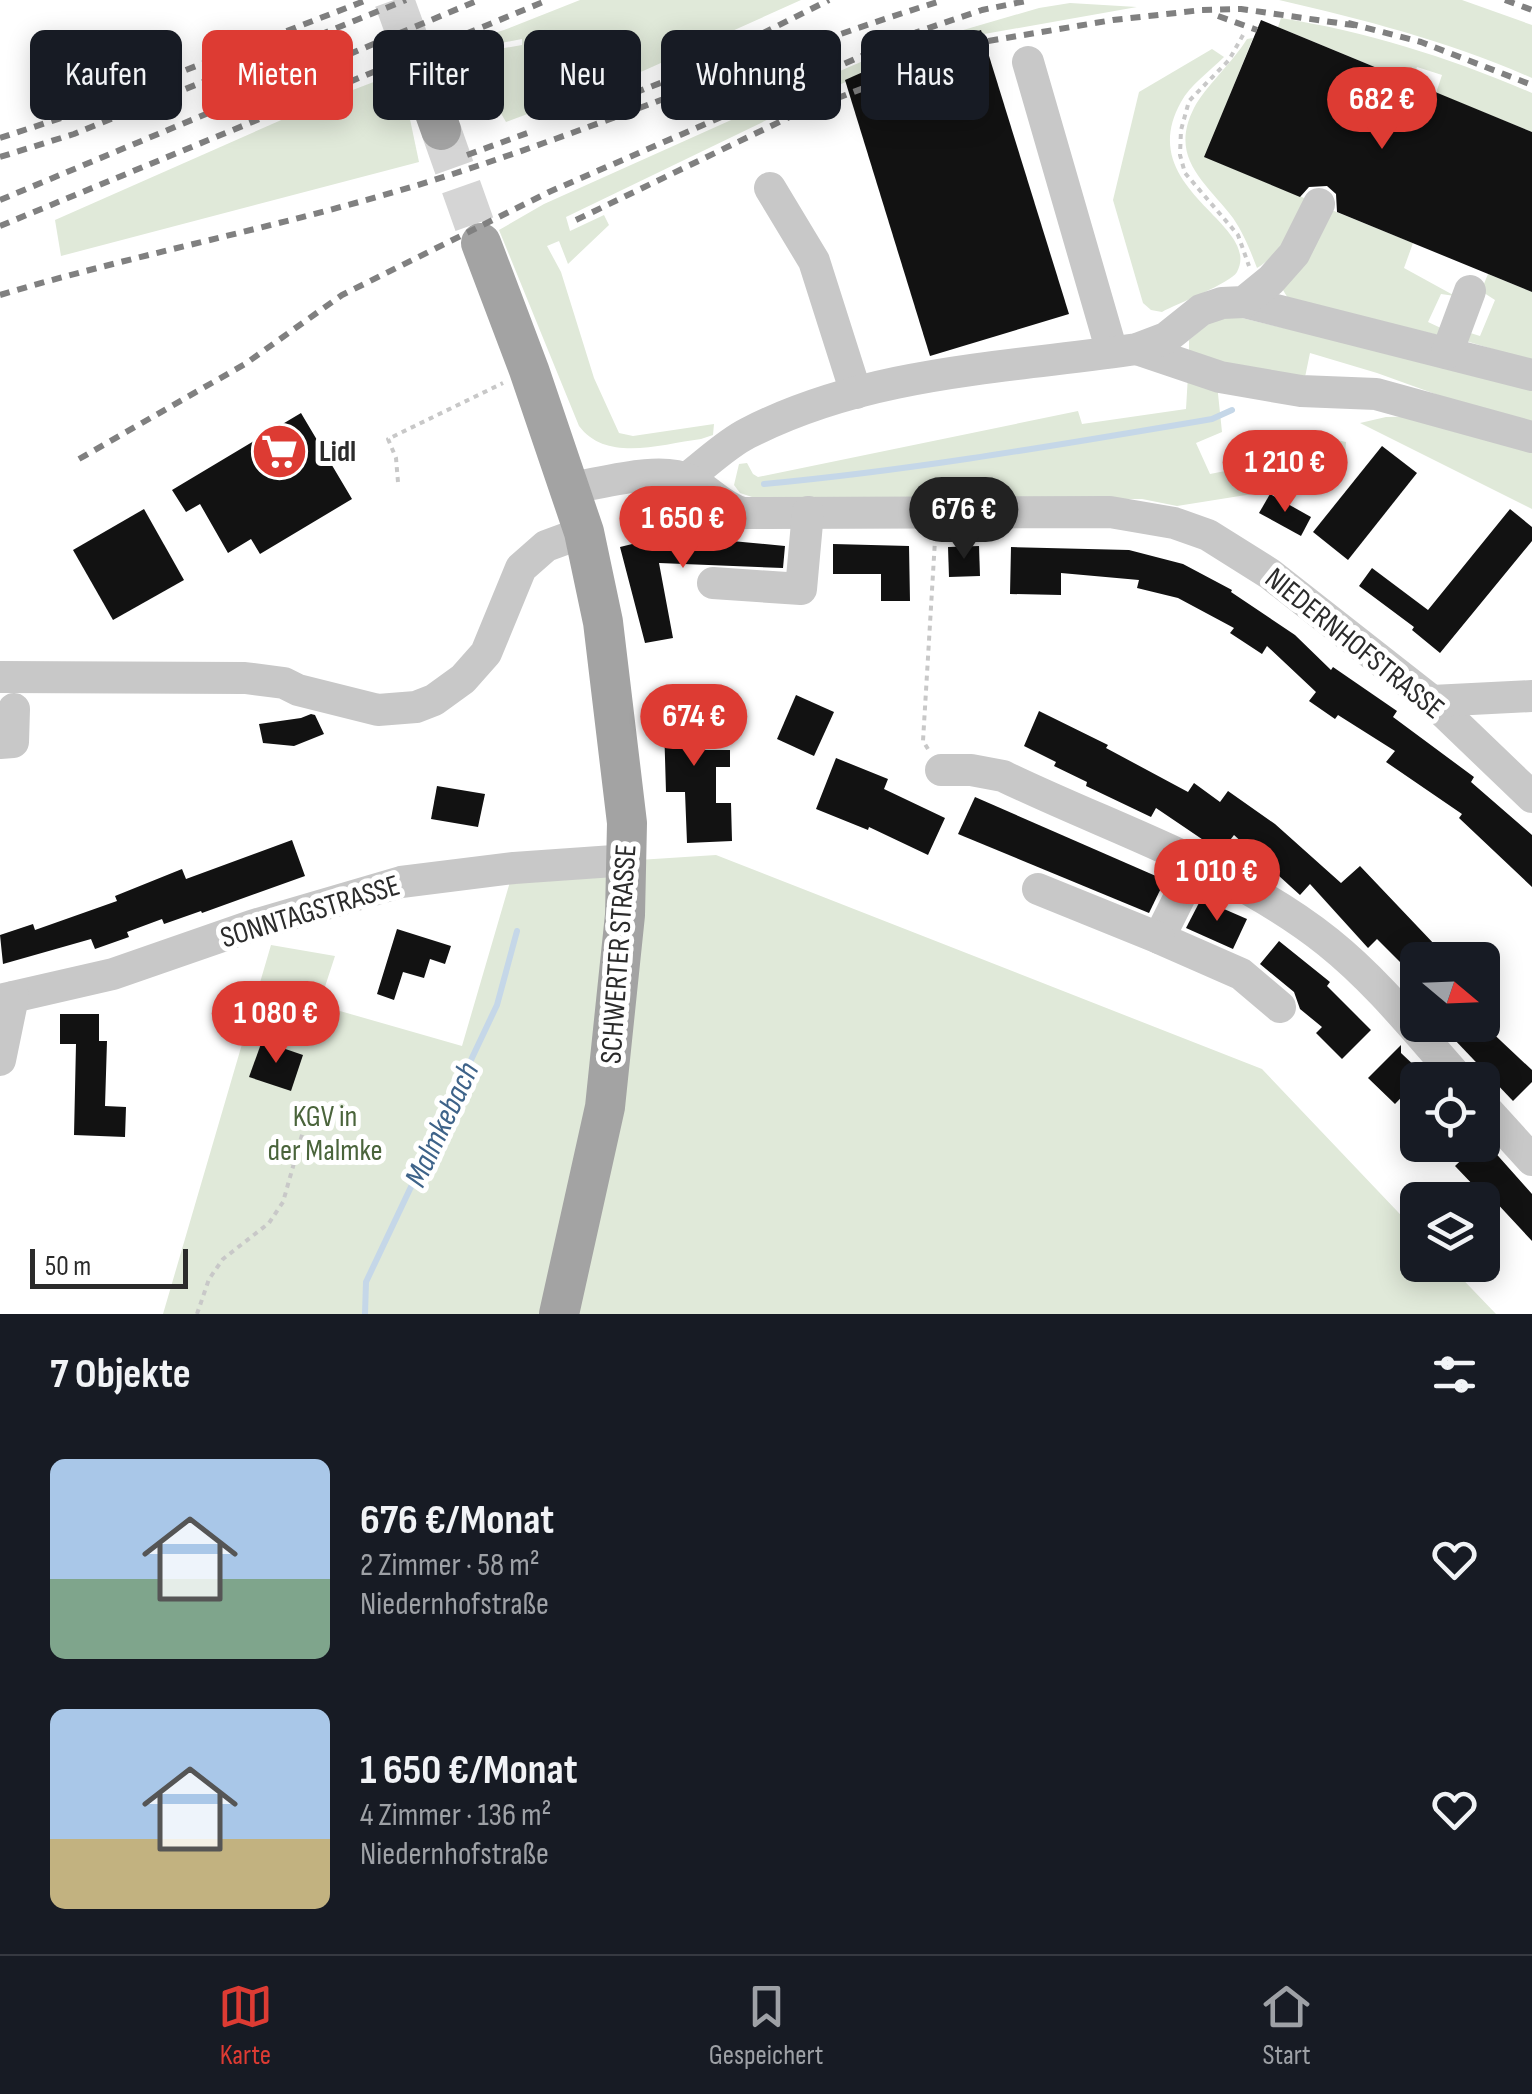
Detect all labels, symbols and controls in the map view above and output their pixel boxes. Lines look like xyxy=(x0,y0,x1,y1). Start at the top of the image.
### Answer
chip: Kaufen xyxy=(30,30,182,120)
chip: Mieten xyxy=(202,30,353,120)
chip: Filter xyxy=(373,30,504,120)
chip: Neu xyxy=(524,30,641,120)
chip: Wohnung xyxy=(661,30,841,120)
chip: Haus xyxy=(861,30,989,120)
pin: 682 € xyxy=(1312,67,1452,152)
text: 682 € xyxy=(1349,80,1415,119)
supermarket icon: Lidl xyxy=(250,421,310,481)
pin: 1 210 € xyxy=(1193,430,1377,515)
place label: Lidl xyxy=(319,434,356,470)
text: 1 210 € xyxy=(1245,443,1325,482)
pin: 676 € xyxy=(894,477,1034,562)
pin: 1 650 € xyxy=(591,486,775,571)
text: 676 € xyxy=(931,490,997,529)
text: 1 650 € xyxy=(641,499,725,538)
street label: NIEDERNHOFSTRASSE xyxy=(1258,561,1451,727)
pin: 674 € xyxy=(624,684,764,769)
text: 674 € xyxy=(662,697,726,736)
pin: 1 010 € xyxy=(1125,839,1309,924)
street label: SCHWERTER STRASSE xyxy=(593,843,645,1065)
text: 1 010 € xyxy=(1176,852,1258,891)
street label: SONNTAGSTRASSE xyxy=(216,868,404,956)
north arrow xyxy=(1400,942,1500,1042)
map controls xyxy=(1400,942,1500,1282)
pin: 1 080 € xyxy=(184,981,368,1066)
text: 1 080 € xyxy=(234,994,318,1033)
water label: Malmkebach xyxy=(397,1056,488,1193)
button: locate xyxy=(1400,1062,1500,1162)
park label: KGV in der Malmke xyxy=(267,1099,383,1169)
button: layers xyxy=(1400,1182,1500,1282)
scale bar xyxy=(30,1244,188,1288)
text: 50 m xyxy=(45,1250,91,1283)
icon: filters xyxy=(1427,1347,1482,1402)
text: 7 Objekte xyxy=(50,1349,191,1400)
text: 676 €/Monat xyxy=(360,1495,554,1546)
icon: home xyxy=(130,1499,250,1619)
icon: heart xyxy=(1427,1532,1482,1587)
text: 2 Zimmer · 58 m² xyxy=(360,1546,540,1585)
text: Niedernhofstraße xyxy=(360,1585,549,1624)
text: 1 650 €/Monat xyxy=(360,1745,578,1796)
icon: home xyxy=(130,1749,250,1869)
icon: heart xyxy=(1427,1782,1482,1837)
text: 4 Zimmer · 136 m² xyxy=(360,1796,552,1835)
text: Niedernhofstraße xyxy=(360,1835,549,1874)
tab: Karte xyxy=(218,1979,273,2072)
tab: Gespeichert xyxy=(709,1979,823,2072)
tab: Start xyxy=(1259,1979,1314,2072)

